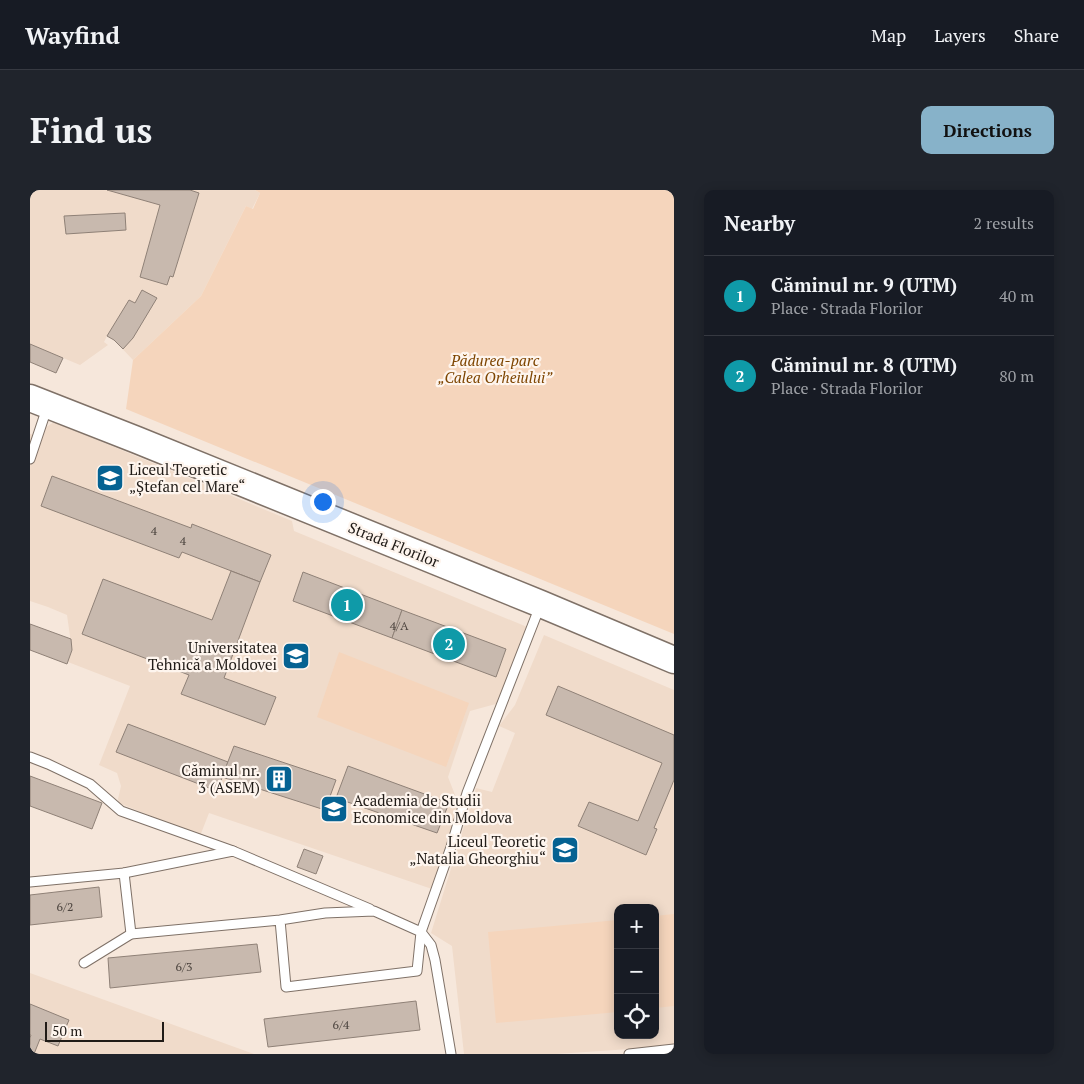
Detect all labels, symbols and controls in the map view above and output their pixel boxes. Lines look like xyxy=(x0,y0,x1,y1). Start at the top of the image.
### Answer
text: Wayfind xyxy=(25,19,120,51)
text: Map xyxy=(871,23,906,47)
text: Layers xyxy=(934,23,986,47)
text: Share xyxy=(1014,23,1059,47)
button: Directions xyxy=(921,106,1054,154)
text: Find us xyxy=(30,107,152,153)
text: Nearby xyxy=(724,209,795,237)
text: 2 results xyxy=(974,212,1034,234)
text: Căminul nr. 9 (UTM) xyxy=(771,272,957,297)
text: 1 xyxy=(735,285,745,307)
text: 40 m xyxy=(999,285,1034,307)
text: Place · Strada Florilor xyxy=(771,297,923,319)
park label: Pădurea-parc „Calea Orheiului” xyxy=(438,350,553,387)
text: Căminul nr. 8 (UTM) xyxy=(771,352,957,377)
text: 2 xyxy=(735,365,745,387)
text: 80 m xyxy=(999,365,1034,387)
text: Place · Strada Florilor xyxy=(771,377,923,399)
place label: Liceul Teoretic „Ștefan cel Mare“ xyxy=(129,459,245,497)
school or university icon: Liceul Teoretic „Ștefan cel Mare“ xyxy=(95,463,125,493)
your location xyxy=(310,489,336,515)
street label: Strada Florilor xyxy=(346,517,443,571)
house number: 4 xyxy=(151,523,158,538)
house number: 4 xyxy=(180,533,187,548)
pin: 1 xyxy=(331,586,363,624)
house number: 4/A xyxy=(390,618,409,633)
pin: 2 xyxy=(433,625,465,663)
place label: Universitatea Tehnică a Moldovei xyxy=(148,637,277,674)
school or university icon: Universitatea Tehnică a Moldovei xyxy=(281,641,311,671)
place label: Căminul nr. 3 (ASEM) xyxy=(181,760,260,797)
building icon: Căminul nr. 3 (ASEM) xyxy=(264,764,294,794)
place label: Academia de Studii Economice din Moldova xyxy=(353,790,512,827)
school or university icon: Academia de Studii Economice din Moldova xyxy=(319,794,349,824)
place label: Liceul Teoretic „Natalia Gheorghiu“ xyxy=(409,831,546,868)
school or university icon: Liceul Teoretic „Natalia Gheorghiu“ xyxy=(550,835,580,865)
house number: 6/2 xyxy=(57,899,73,914)
map controls xyxy=(614,904,659,1039)
button: + xyxy=(614,904,659,949)
button: − xyxy=(614,949,659,994)
house number: 6/3 xyxy=(176,959,192,974)
button: locate xyxy=(614,994,659,1039)
house number: 6/4 xyxy=(333,1017,350,1032)
scale bar xyxy=(45,1019,164,1042)
text: 50 m xyxy=(52,1021,82,1040)

